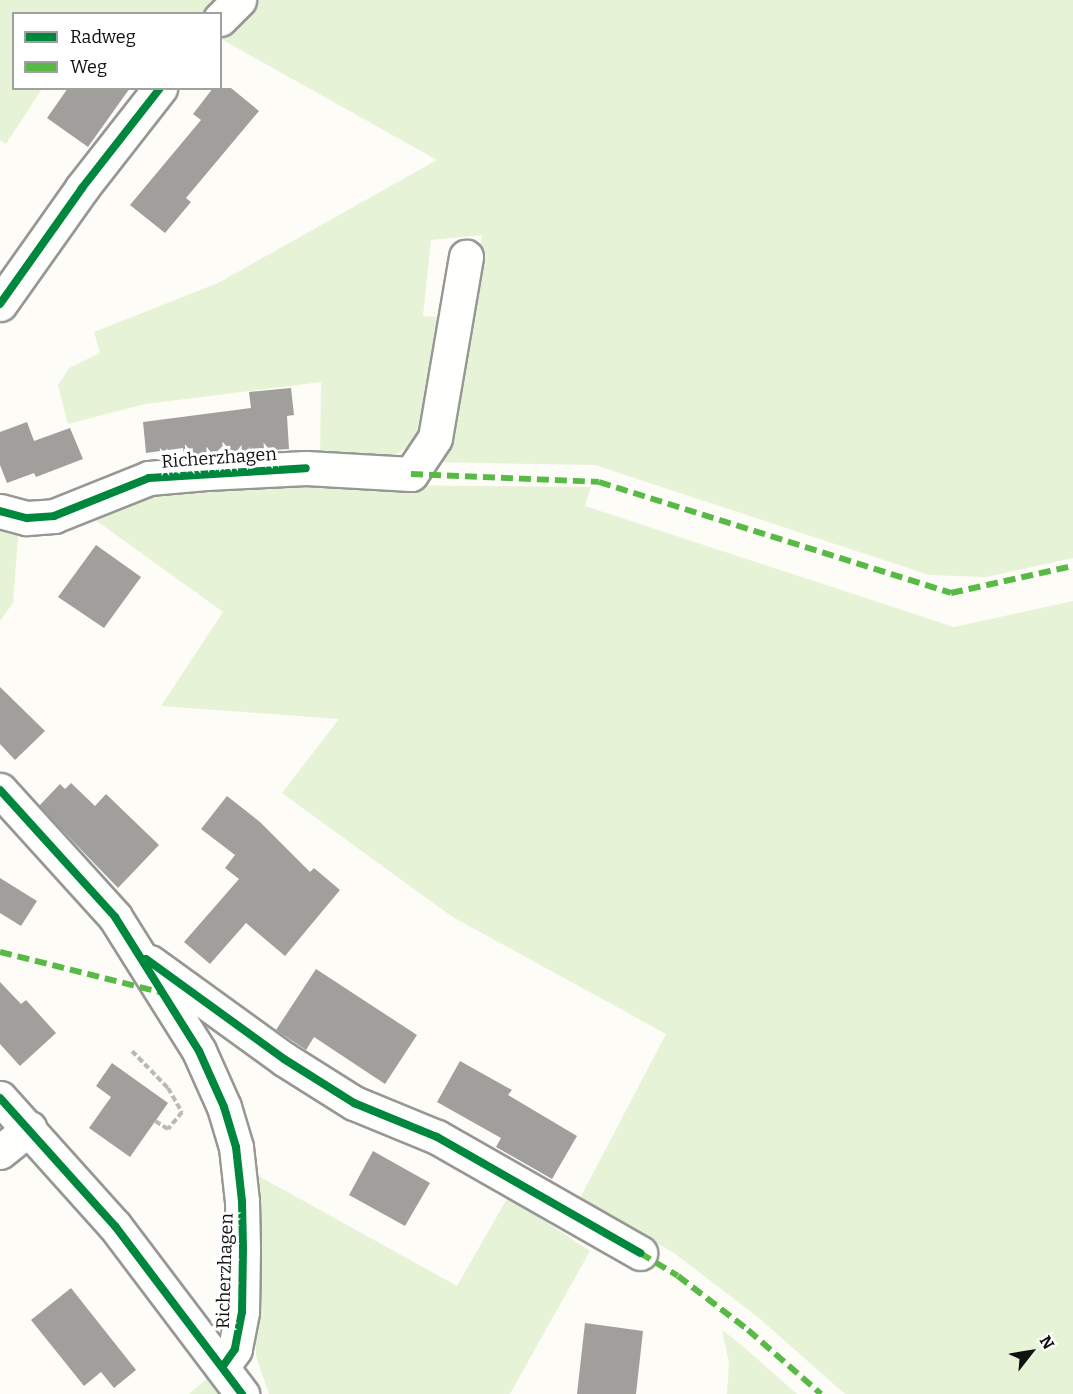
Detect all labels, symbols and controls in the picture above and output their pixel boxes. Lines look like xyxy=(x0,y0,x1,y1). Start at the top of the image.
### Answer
legend xyxy=(12,12,222,90)
text: Radweg xyxy=(70,26,136,48)
text: Weg xyxy=(70,56,107,78)
street label: Richerzhagen xyxy=(161,443,277,473)
street label: Richerzhagen xyxy=(212,1213,238,1329)
north arrow xyxy=(1001,1322,1061,1382)
text: N xyxy=(1036,1332,1058,1353)

